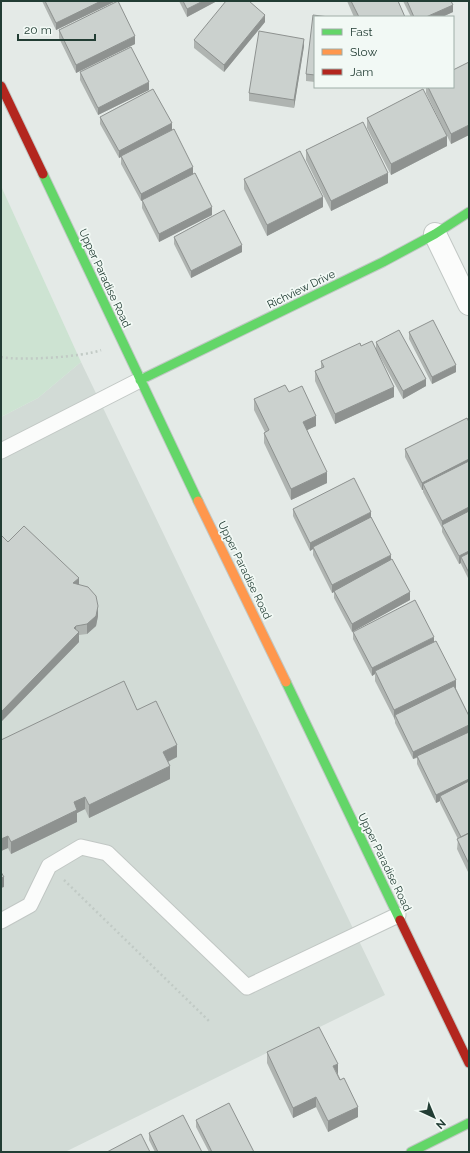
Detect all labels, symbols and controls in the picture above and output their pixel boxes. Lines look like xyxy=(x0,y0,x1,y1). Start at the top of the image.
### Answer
scale bar xyxy=(18,16,95,42)
legend xyxy=(314,16,454,88)
text: 20 m xyxy=(24,23,52,37)
text: Fast xyxy=(350,25,373,39)
text: Slow xyxy=(350,45,377,59)
text: Jam xyxy=(350,65,373,79)
street label: Upper Paradise Road xyxy=(76,227,133,330)
street label: Richview Drive xyxy=(265,267,338,312)
street label: Upper Paradise Road xyxy=(215,519,274,622)
street label: Upper Paradise Road xyxy=(355,811,414,914)
north arrow xyxy=(414,1097,454,1137)
text: N xyxy=(433,1116,448,1131)

